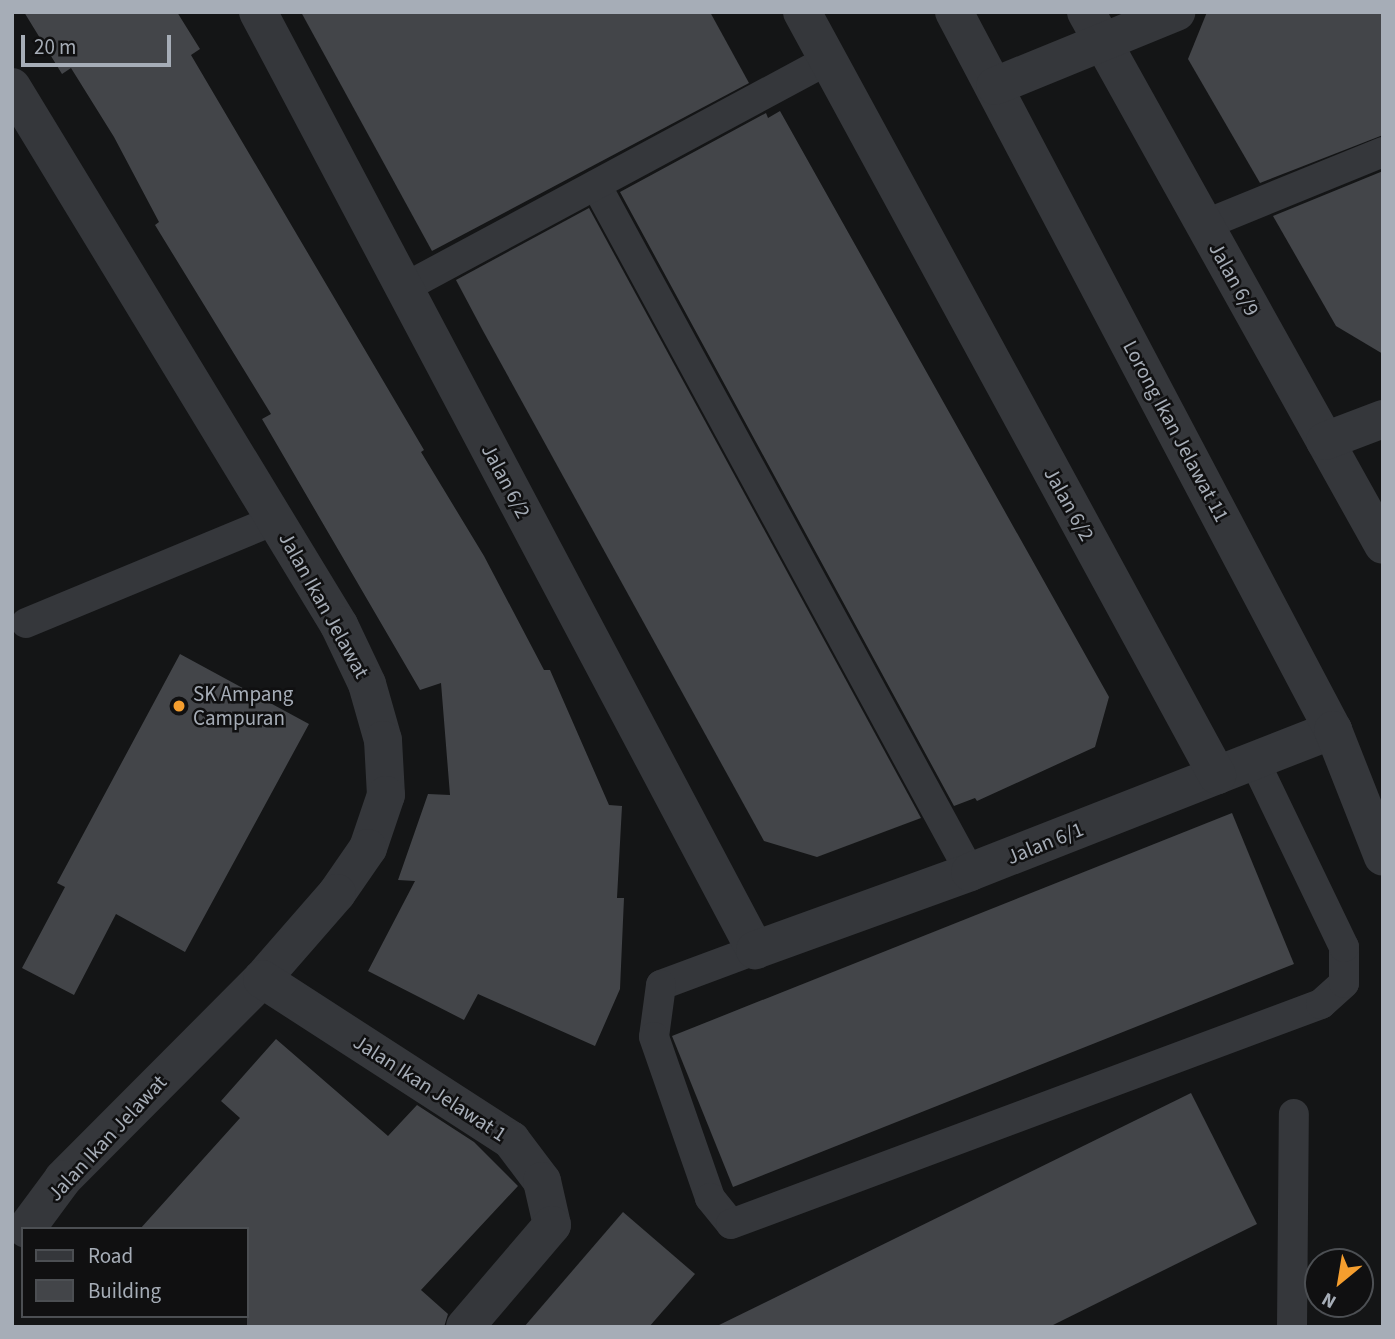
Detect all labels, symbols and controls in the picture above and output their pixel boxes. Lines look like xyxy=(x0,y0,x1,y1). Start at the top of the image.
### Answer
scale bar xyxy=(24,21,175,65)
text: 20 m xyxy=(34,32,76,62)
street label: Jalan 6/9 xyxy=(1203,238,1265,320)
street label: Lorong Ikan Jelawat 11 xyxy=(1118,336,1234,526)
street label: Jalan 6/2 xyxy=(476,440,536,522)
street label: Jalan 6/2 xyxy=(1038,463,1100,545)
street label: Jalan Ikan Jelawat xyxy=(273,528,375,682)
place label: SK Ampang Campuran xyxy=(193,681,293,731)
marker: SK Ampang Campuran xyxy=(171,698,187,714)
street label: Jalan 6/1 xyxy=(1003,816,1087,870)
street label: Jalan Ikan Jelawat 1 xyxy=(349,1029,511,1147)
street label: Jalan Ikan Jelawat xyxy=(42,1070,172,1206)
legend xyxy=(21,1227,248,1318)
text: Road xyxy=(88,1241,133,1271)
north arrow xyxy=(1304,1248,1374,1318)
text: Building xyxy=(88,1276,161,1306)
text: N xyxy=(1317,1285,1341,1315)

